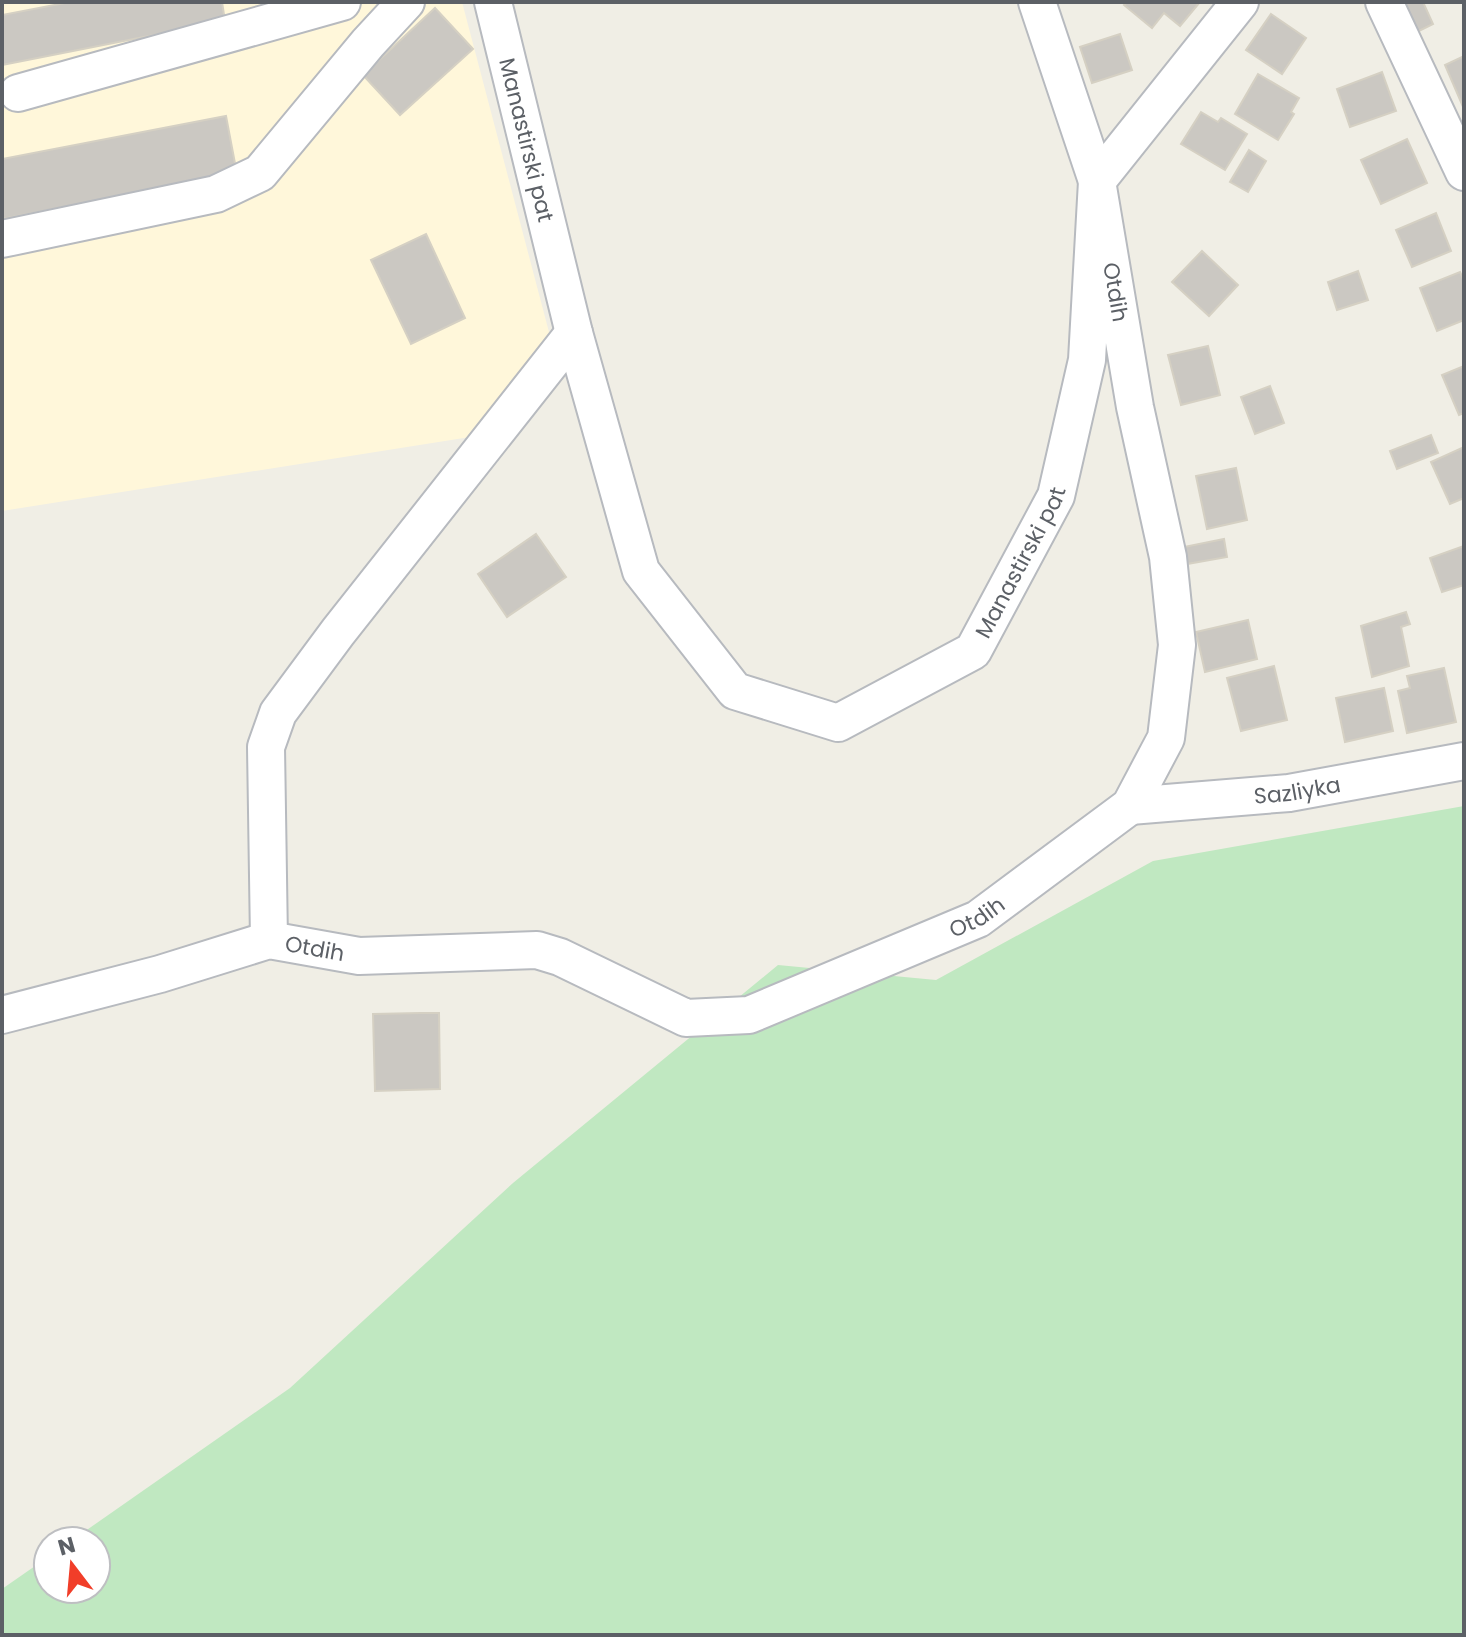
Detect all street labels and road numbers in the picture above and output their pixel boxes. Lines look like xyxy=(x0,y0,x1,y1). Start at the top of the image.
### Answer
street label: Manastirski pat xyxy=(491,55,561,225)
street label: Otdih xyxy=(1095,260,1136,324)
street label: Manastirski pat xyxy=(968,484,1074,644)
street label: Sazliyka xyxy=(1253,769,1343,812)
street label: Otdih xyxy=(944,889,1011,945)
street label: Otdih xyxy=(283,928,347,969)

